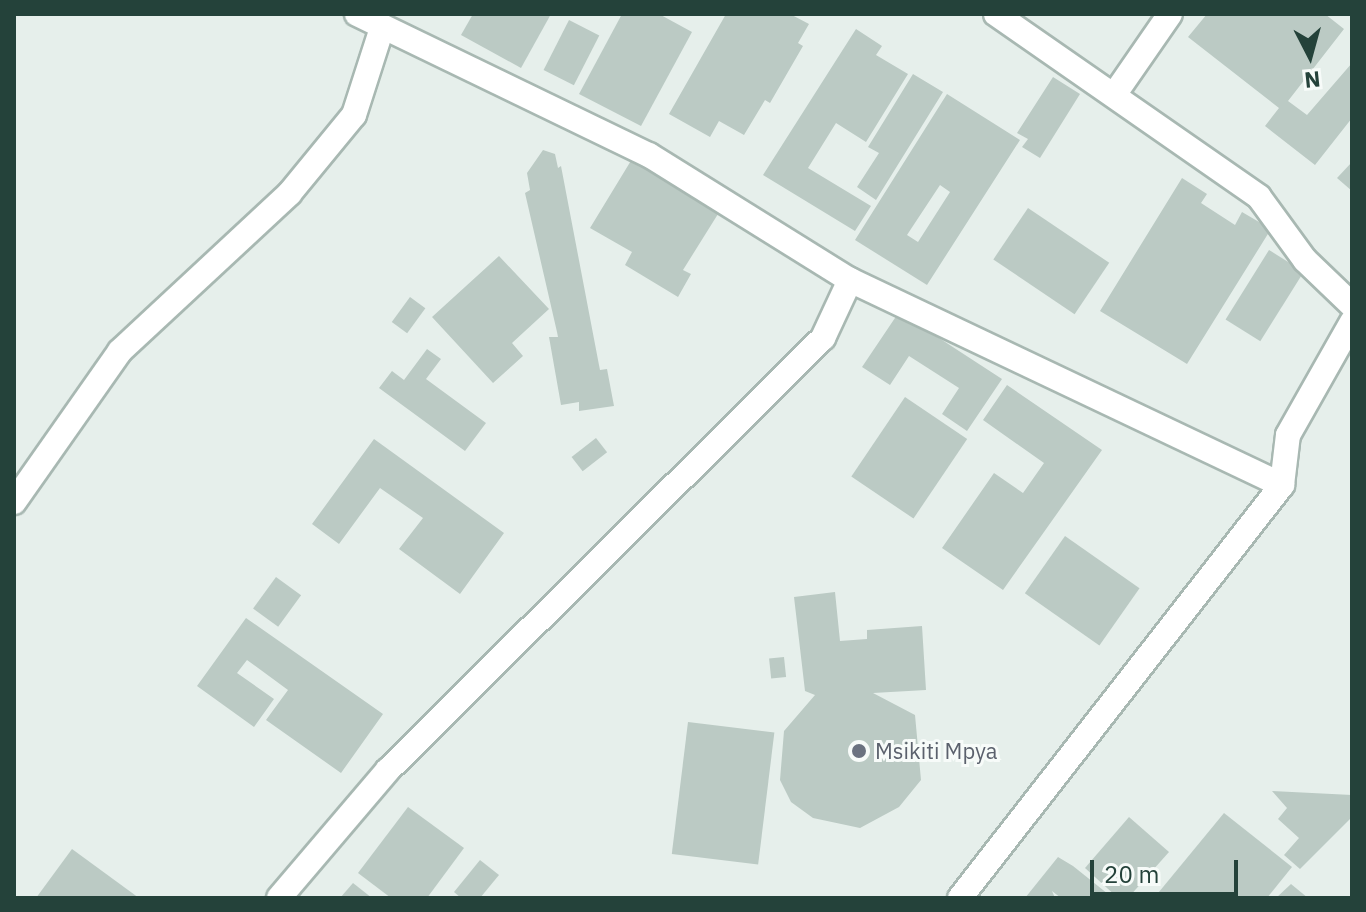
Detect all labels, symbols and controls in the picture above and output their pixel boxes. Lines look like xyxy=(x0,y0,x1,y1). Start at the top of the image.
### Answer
north arrow xyxy=(1270,16,1350,96)
text: N xyxy=(1303,65,1322,96)
place label: Msikiti Mpya xyxy=(875,738,998,764)
marker: Msikiti Mpya xyxy=(850,742,868,760)
scale bar xyxy=(1094,844,1242,894)
text: 20 m xyxy=(1104,858,1159,890)

